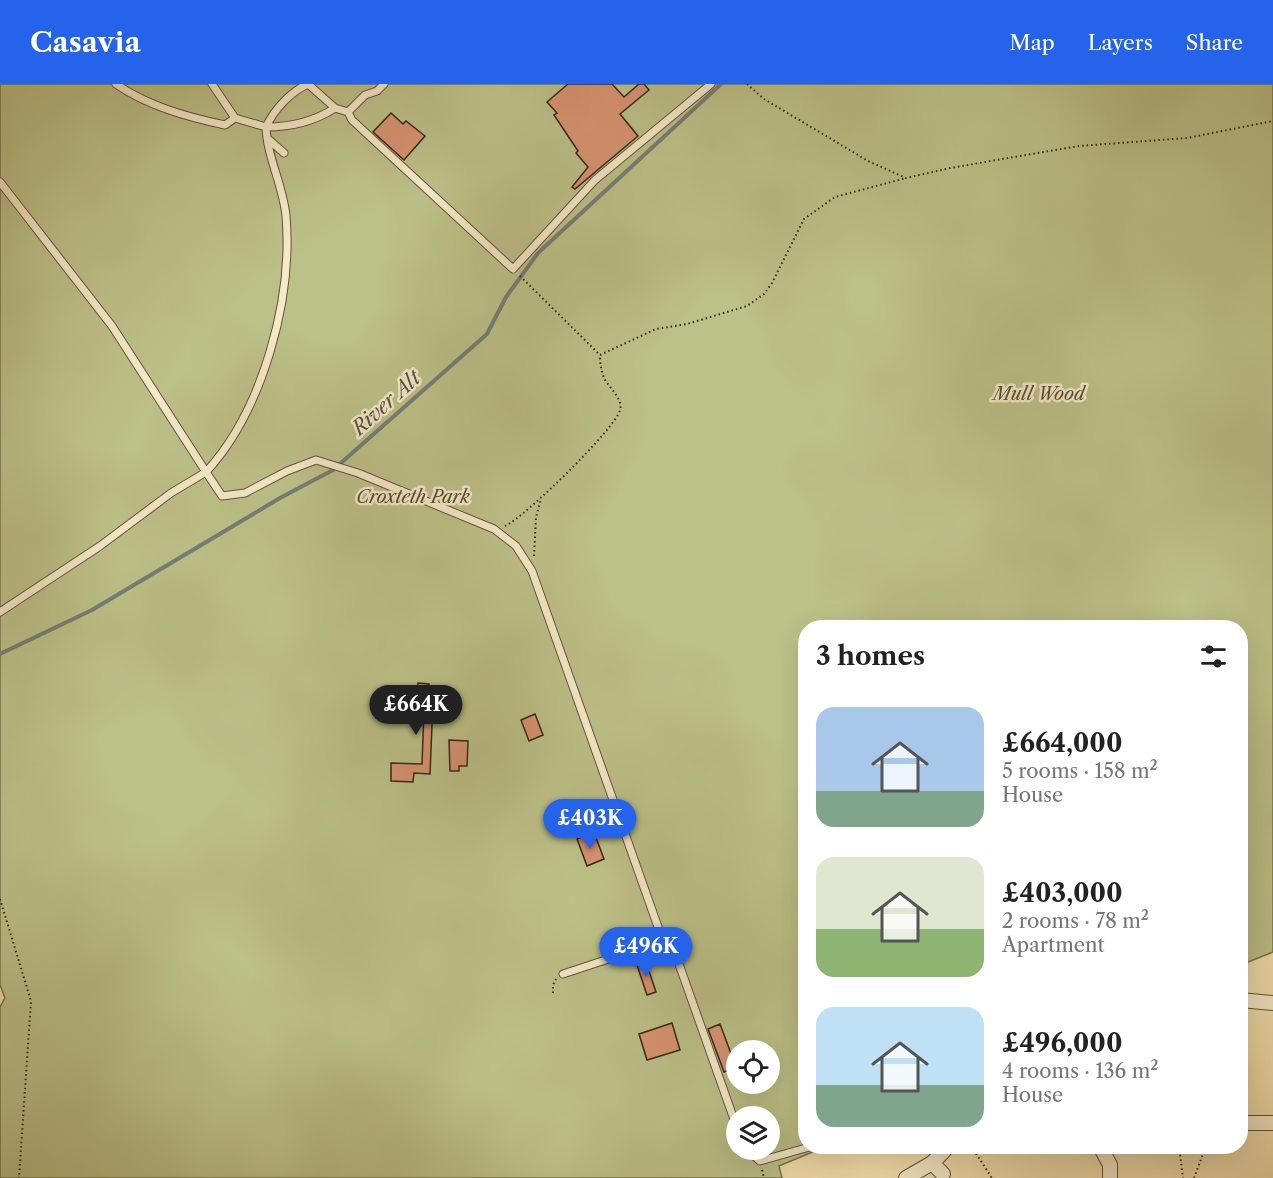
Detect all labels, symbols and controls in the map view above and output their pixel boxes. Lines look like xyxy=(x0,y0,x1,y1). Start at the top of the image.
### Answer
text: Casavia xyxy=(30,25,141,59)
text: Map xyxy=(1010,30,1055,55)
text: Layers xyxy=(1088,30,1153,55)
text: Share xyxy=(1186,30,1243,55)
water label: River Alt xyxy=(345,365,426,441)
park label: Mull Wood xyxy=(991,383,1087,405)
park label: Croxteth Park xyxy=(356,486,470,508)
text: 3 homes xyxy=(816,640,925,672)
icon: filters xyxy=(1197,640,1230,673)
pin: £664K xyxy=(374,685,458,736)
text: £664K xyxy=(383,692,449,716)
text: £664,000 xyxy=(1002,727,1122,759)
icon: home xyxy=(864,731,936,803)
text: 5 rooms · 158 m² xyxy=(1002,759,1158,783)
text: House xyxy=(1002,783,1063,807)
pin: £403K xyxy=(548,799,632,850)
text: £403K xyxy=(557,806,623,830)
text: £403,000 xyxy=(1002,877,1123,909)
icon: home xyxy=(864,881,936,953)
text: 2 rooms · 78 m² xyxy=(1002,909,1149,933)
pin: £496K xyxy=(604,927,688,978)
text: Apartment xyxy=(1002,933,1105,957)
text: £496K xyxy=(613,934,679,958)
text: £496,000 xyxy=(1002,1027,1122,1059)
icon: home xyxy=(864,1031,936,1103)
map controls xyxy=(726,1040,780,1160)
button: locate xyxy=(726,1040,780,1094)
text: 4 rooms · 136 m² xyxy=(1002,1059,1158,1083)
text: House xyxy=(1002,1083,1063,1107)
button: layers xyxy=(726,1106,780,1160)

